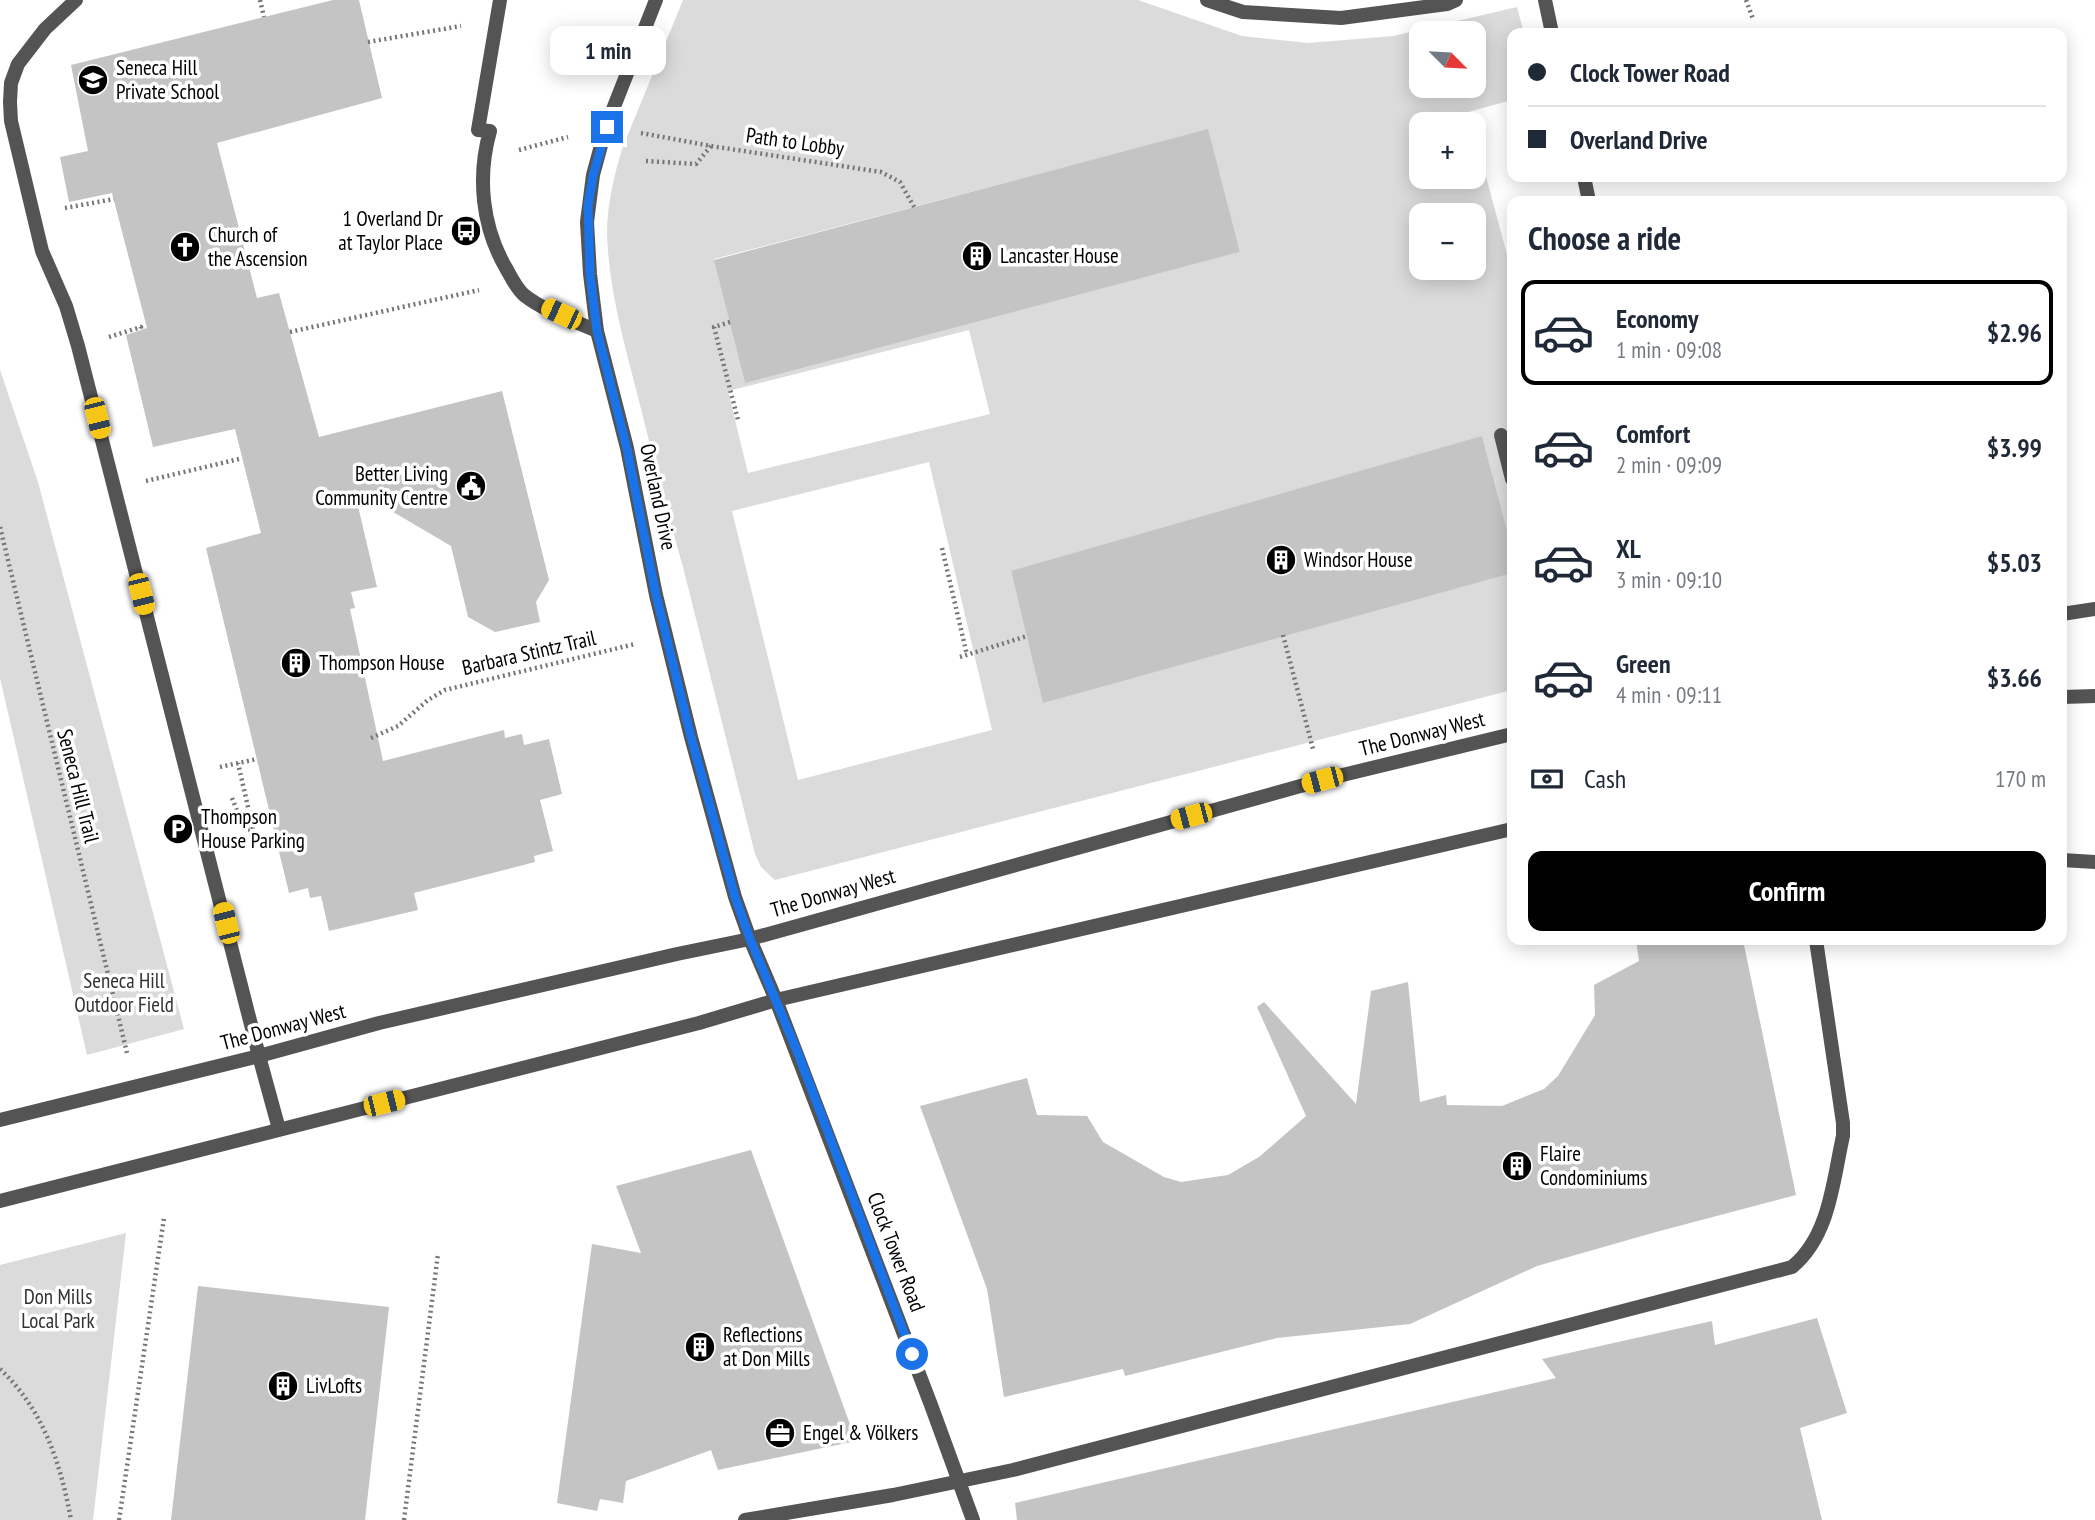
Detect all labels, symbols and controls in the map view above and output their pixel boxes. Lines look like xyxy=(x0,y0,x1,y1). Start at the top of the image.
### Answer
north arrow xyxy=(1409,21,1486,98)
map controls xyxy=(1409,21,1486,280)
callout: 1 min xyxy=(549,25,665,74)
text: 1 min xyxy=(585,36,631,65)
place label: Seneca Hill Private School xyxy=(116,54,219,105)
text: Clock Tower Road xyxy=(1570,56,1730,89)
school or university icon: Seneca Hill Private School xyxy=(76,63,110,97)
route end xyxy=(591,111,623,143)
button: + xyxy=(1409,112,1486,189)
street label: Path to Lobby xyxy=(744,121,846,162)
text: Overland Drive xyxy=(1570,123,1708,156)
button: − xyxy=(1409,203,1486,280)
place label: 1 Overland Dr at Taylor Place xyxy=(338,205,443,256)
bus stop icon: 1 Overland Dr at Taylor Place xyxy=(449,214,483,248)
text: Choose a ride xyxy=(1528,217,1681,259)
place label: Church of the Ascension xyxy=(208,221,308,272)
church icon: Church of the Ascension xyxy=(168,230,202,264)
building icon: Lancaster House xyxy=(960,239,994,273)
place label: Lancaster House xyxy=(1000,242,1119,269)
car xyxy=(538,296,585,332)
icon: car xyxy=(1532,301,1595,364)
text: Economy xyxy=(1616,302,1698,335)
text: $2.96 xyxy=(1987,316,2042,349)
text: 1 min · 09:08 xyxy=(1616,335,1722,364)
car xyxy=(82,395,113,441)
icon: car xyxy=(1532,416,1595,479)
text: Comfort xyxy=(1616,417,1690,450)
text: $3.99 xyxy=(1987,431,2042,464)
street label: Overland Drive xyxy=(634,441,683,553)
text: 2 min · 09:09 xyxy=(1616,450,1722,479)
place label: Better Living Community Centre xyxy=(315,460,448,511)
public building icon: Better Living Community Centre xyxy=(454,469,488,503)
icon: car xyxy=(1532,531,1595,594)
text: XL xyxy=(1616,532,1641,565)
building icon: Windsor House xyxy=(1264,543,1298,577)
place label: Windsor House xyxy=(1304,546,1413,573)
text: $5.03 xyxy=(1987,546,2042,579)
text: 3 min · 09:10 xyxy=(1616,565,1722,594)
car xyxy=(126,571,157,617)
street label: Barbara Stintz Trail xyxy=(459,624,599,681)
building icon: Thompson House xyxy=(279,646,313,680)
icon: car xyxy=(1532,646,1595,709)
text: Green xyxy=(1616,647,1671,680)
place label: Thompson House xyxy=(319,649,445,676)
text: $3.66 xyxy=(1987,661,2042,694)
text: 4 min · 09:11 xyxy=(1616,680,1722,709)
street label: The Donway West xyxy=(1356,705,1488,762)
street label: Seneca Hill Trail xyxy=(51,726,106,846)
icon: cash xyxy=(1528,760,1566,798)
text: Cash xyxy=(1584,762,1626,795)
car xyxy=(1299,764,1346,796)
text: 170 m xyxy=(1995,764,2046,793)
car xyxy=(1168,800,1215,832)
place label: Thompson House Parking xyxy=(201,803,305,854)
parking icon: Thompson House Parking xyxy=(161,812,195,846)
button: Confirm xyxy=(1528,851,2046,931)
street label: The Donway West xyxy=(768,862,898,923)
car xyxy=(211,900,242,946)
park label: Seneca Hill Outdoor Field xyxy=(74,967,174,1018)
street label: The Donway West xyxy=(217,997,348,1056)
car xyxy=(362,1088,407,1118)
place label: Flaire Condominiums xyxy=(1540,1140,1647,1191)
building icon: Flaire Condominiums xyxy=(1500,1149,1534,1183)
street label: Clock Tower Road xyxy=(861,1188,932,1315)
park label: Don Mills Local Park xyxy=(21,1283,95,1334)
place label: Reflections at Don Mills xyxy=(723,1321,810,1372)
building icon: Reflections at Don Mills xyxy=(683,1330,717,1364)
route start xyxy=(896,1338,928,1370)
building icon: LivLofts xyxy=(266,1369,300,1403)
place label: LivLofts xyxy=(306,1372,362,1399)
office icon: Engel & Völkers xyxy=(763,1416,797,1450)
place label: Engel & Völkers xyxy=(803,1419,918,1446)

